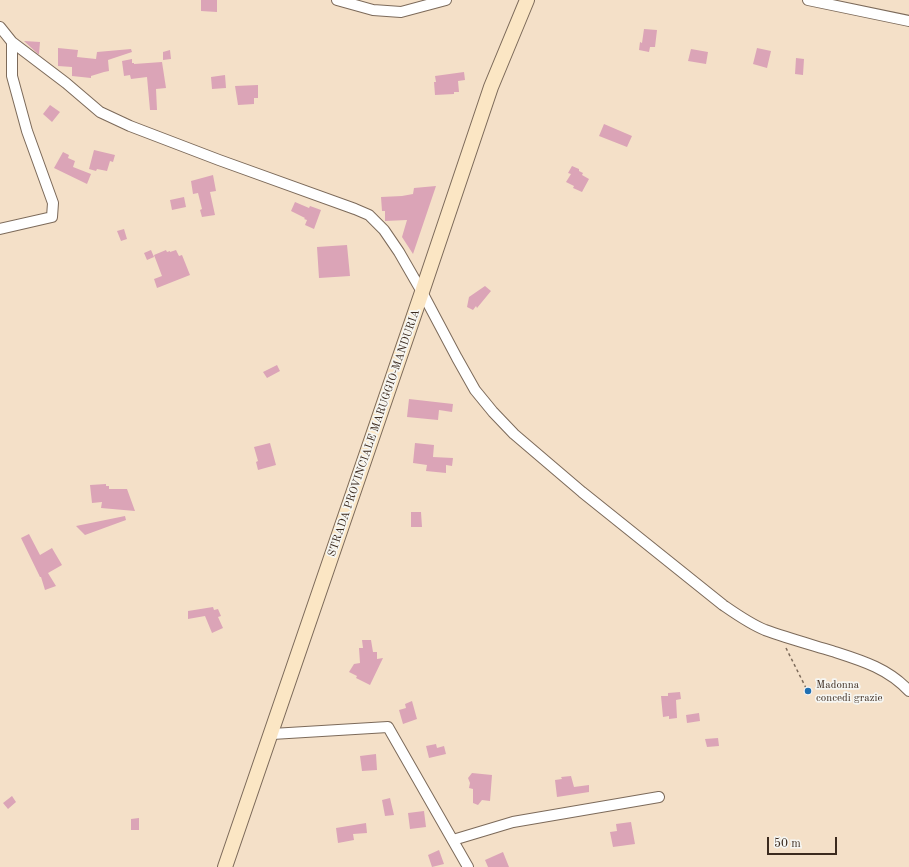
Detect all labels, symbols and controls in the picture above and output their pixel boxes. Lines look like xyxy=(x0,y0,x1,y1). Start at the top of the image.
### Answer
street label: STRADA PROVINCIALE MARUGGIO-MANDURIA xyxy=(325,308,423,558)
place label: Madonna concedi grazie xyxy=(816,678,883,704)
marker: Madonna concedi grazie xyxy=(803,686,813,696)
scale bar xyxy=(769,829,839,855)
text: 50 m xyxy=(774,838,801,850)

